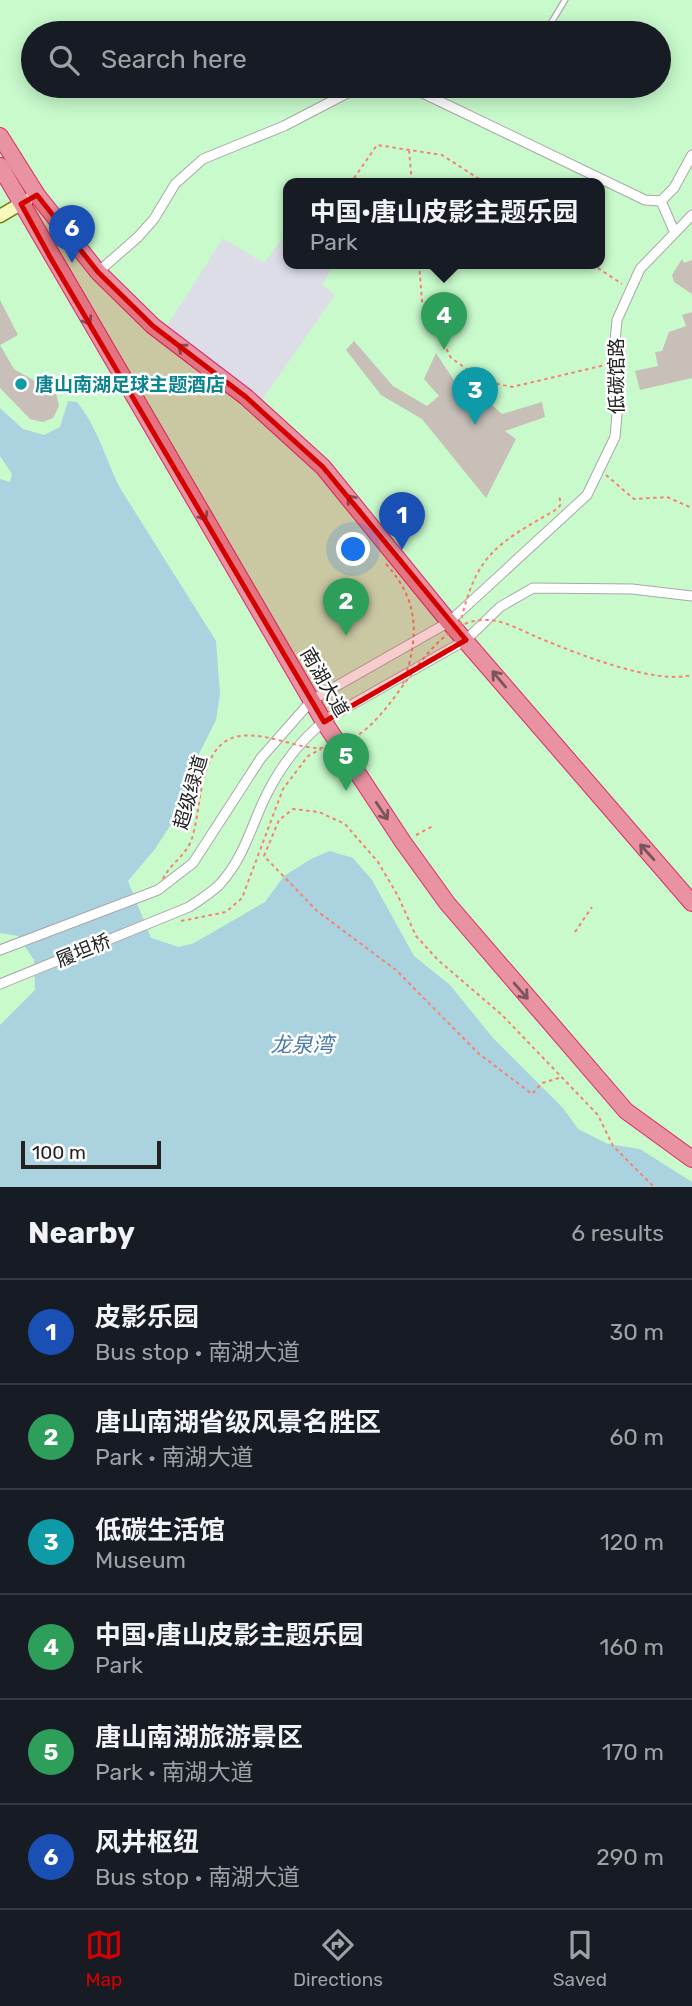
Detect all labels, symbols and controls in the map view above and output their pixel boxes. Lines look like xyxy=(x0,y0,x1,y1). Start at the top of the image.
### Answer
search box xyxy=(21,21,671,98)
icon: search xyxy=(45,41,83,79)
text: Search here xyxy=(101,44,247,75)
popup xyxy=(283,178,605,269)
text: 中国·唐山皮影主题乐园 xyxy=(310,197,578,228)
pin: 6 xyxy=(49,205,95,263)
text: Park xyxy=(310,228,358,256)
pin: 4 xyxy=(421,292,467,350)
one-way arrow xyxy=(78,305,92,325)
street label: 低碳馆路 xyxy=(605,338,628,414)
one-way arrow xyxy=(178,343,196,358)
pin: 3 xyxy=(452,367,498,425)
place label: 唐山南湖足球主题酒店 xyxy=(35,373,225,396)
marker: 唐山南湖足球主题酒店 xyxy=(13,376,29,392)
pin: 1 xyxy=(379,492,425,550)
one-way arrow xyxy=(346,495,363,512)
one-way arrow xyxy=(194,501,208,521)
your location xyxy=(336,532,370,566)
pin: 2 xyxy=(323,578,369,636)
street label: 南湖大道 xyxy=(296,644,354,721)
one-way arrow xyxy=(491,670,507,688)
pin: 5 xyxy=(323,733,369,791)
street label: 超级绿道 xyxy=(169,752,212,832)
one-way arrow xyxy=(375,801,389,820)
one-way arrow xyxy=(639,843,655,861)
street label: 履坦桥 xyxy=(52,929,114,972)
one-way arrow xyxy=(513,981,529,999)
water label: 龙泉湾 xyxy=(271,1032,336,1057)
scale bar xyxy=(21,1138,161,1170)
text: 100 m xyxy=(32,1141,86,1164)
text: Nearby xyxy=(28,1215,135,1251)
text: 6 results xyxy=(571,1219,664,1247)
text: 皮影乐园 xyxy=(95,1302,199,1333)
text: 1 xyxy=(45,1318,57,1346)
text: 30 m xyxy=(609,1318,664,1346)
text: Bus stop · 南湖大道 xyxy=(95,1338,300,1366)
text: 唐山南湖省级风景名胜区 xyxy=(95,1407,381,1438)
text: 2 xyxy=(44,1423,58,1451)
text: 60 m xyxy=(609,1423,664,1451)
text: Park · 南湖大道 xyxy=(95,1443,253,1471)
text: 低碳生活馆 xyxy=(95,1515,225,1546)
text: 3 xyxy=(43,1528,59,1556)
text: 120 m xyxy=(600,1528,664,1556)
text: Museum xyxy=(95,1546,186,1574)
text: 中国·唐山皮影主题乐园 xyxy=(95,1620,364,1651)
text: 4 xyxy=(43,1633,59,1661)
text: 160 m xyxy=(600,1633,664,1661)
text: Park xyxy=(95,1651,143,1679)
text: 唐山南湖旅游景区 xyxy=(95,1722,303,1753)
text: 5 xyxy=(44,1738,58,1766)
text: 170 m xyxy=(602,1738,664,1766)
text: Park · 南湖大道 xyxy=(95,1758,253,1786)
text: 风井枢纽 xyxy=(95,1827,199,1858)
text: 6 xyxy=(44,1843,58,1871)
text: 290 m xyxy=(596,1843,664,1871)
text: Bus stop · 南湖大道 xyxy=(95,1863,300,1891)
tab: Map xyxy=(85,1926,123,1991)
tab: Directions xyxy=(293,1926,383,1991)
tab: Saved xyxy=(553,1926,607,1991)

